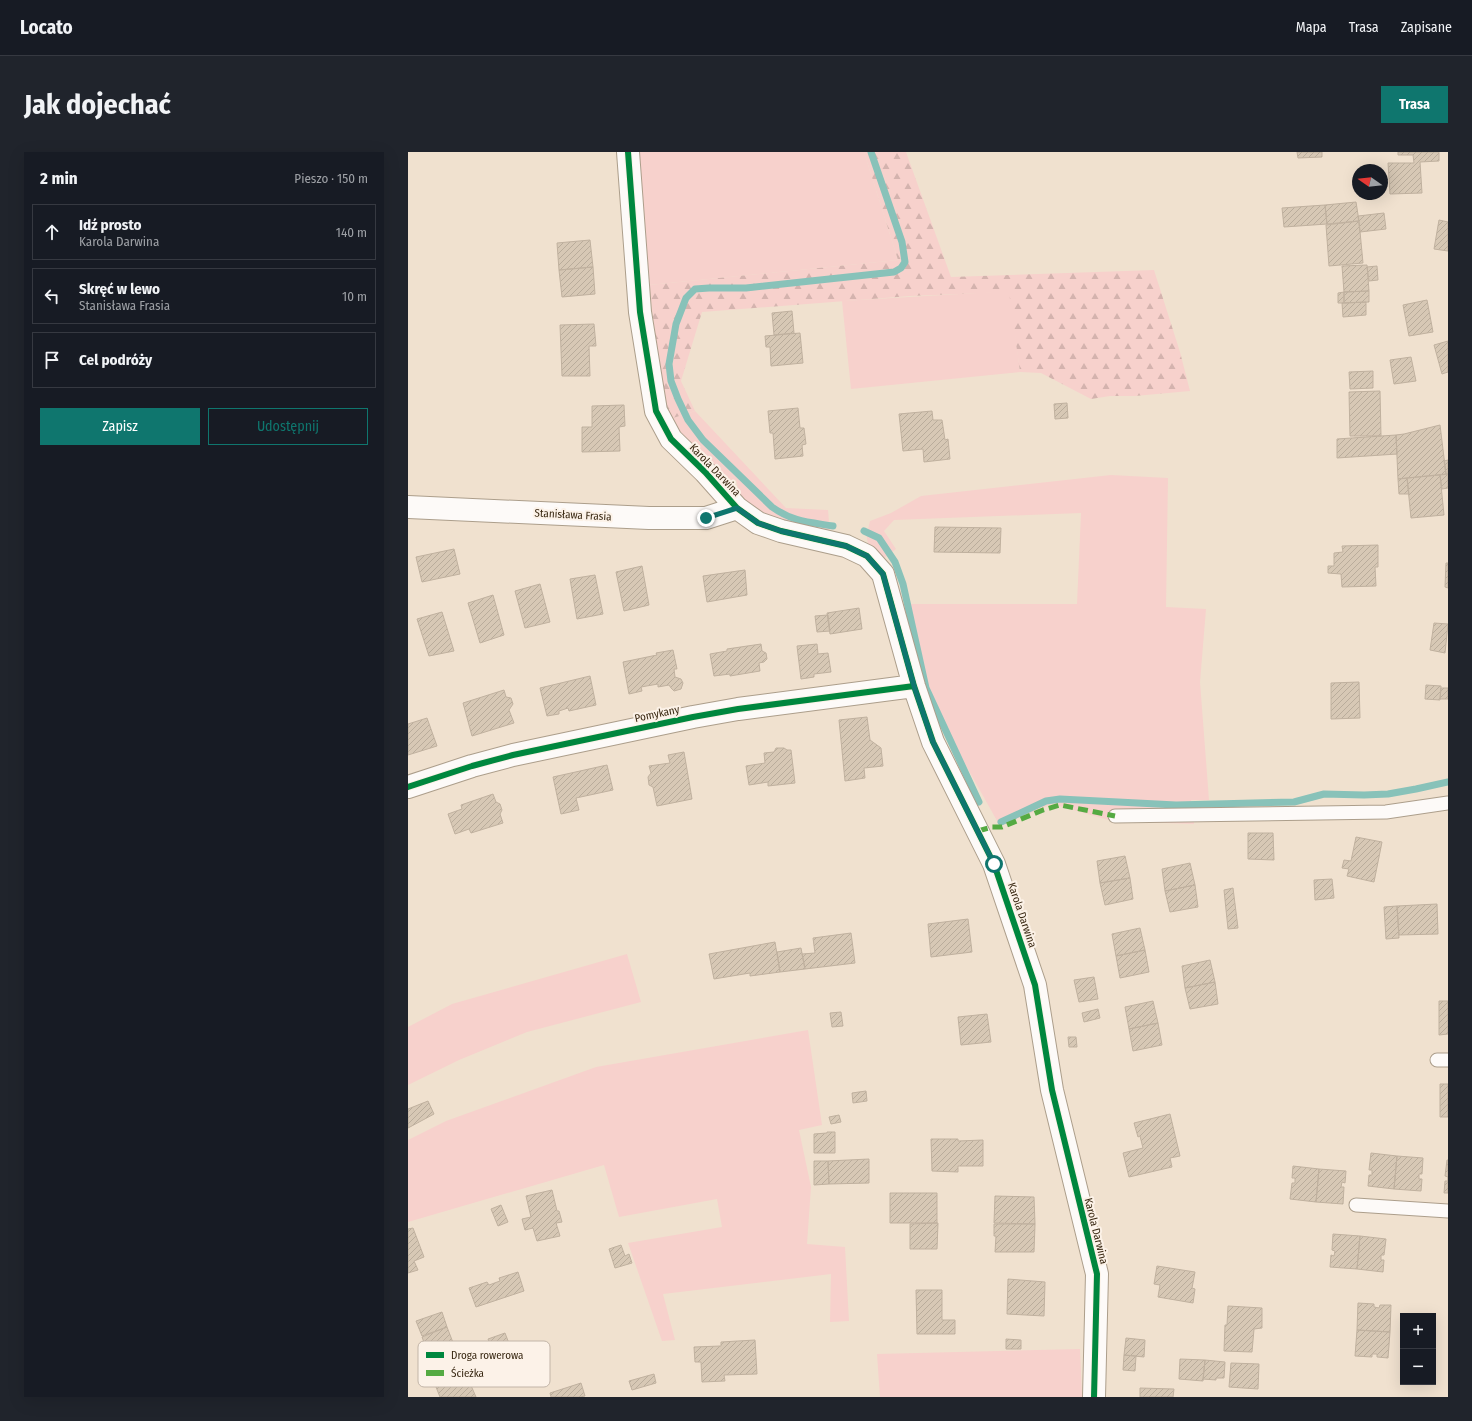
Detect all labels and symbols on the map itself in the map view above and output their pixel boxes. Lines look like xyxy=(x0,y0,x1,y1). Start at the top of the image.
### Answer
north arrow xyxy=(1352,164,1388,200)
street label: Karola Darwina xyxy=(687,441,743,499)
street label: Stanisława Frasia xyxy=(534,506,612,524)
route end xyxy=(697,509,715,527)
street label: Pomykany xyxy=(633,703,681,725)
route start xyxy=(985,855,1003,873)
street label: Karola Darwina xyxy=(1005,881,1039,949)
street label: Karola Darwina xyxy=(1081,1196,1111,1266)
legend xyxy=(418,1341,550,1387)
text: Droga rowerowa xyxy=(451,1349,523,1362)
text: Ścieżka xyxy=(451,1366,484,1380)

